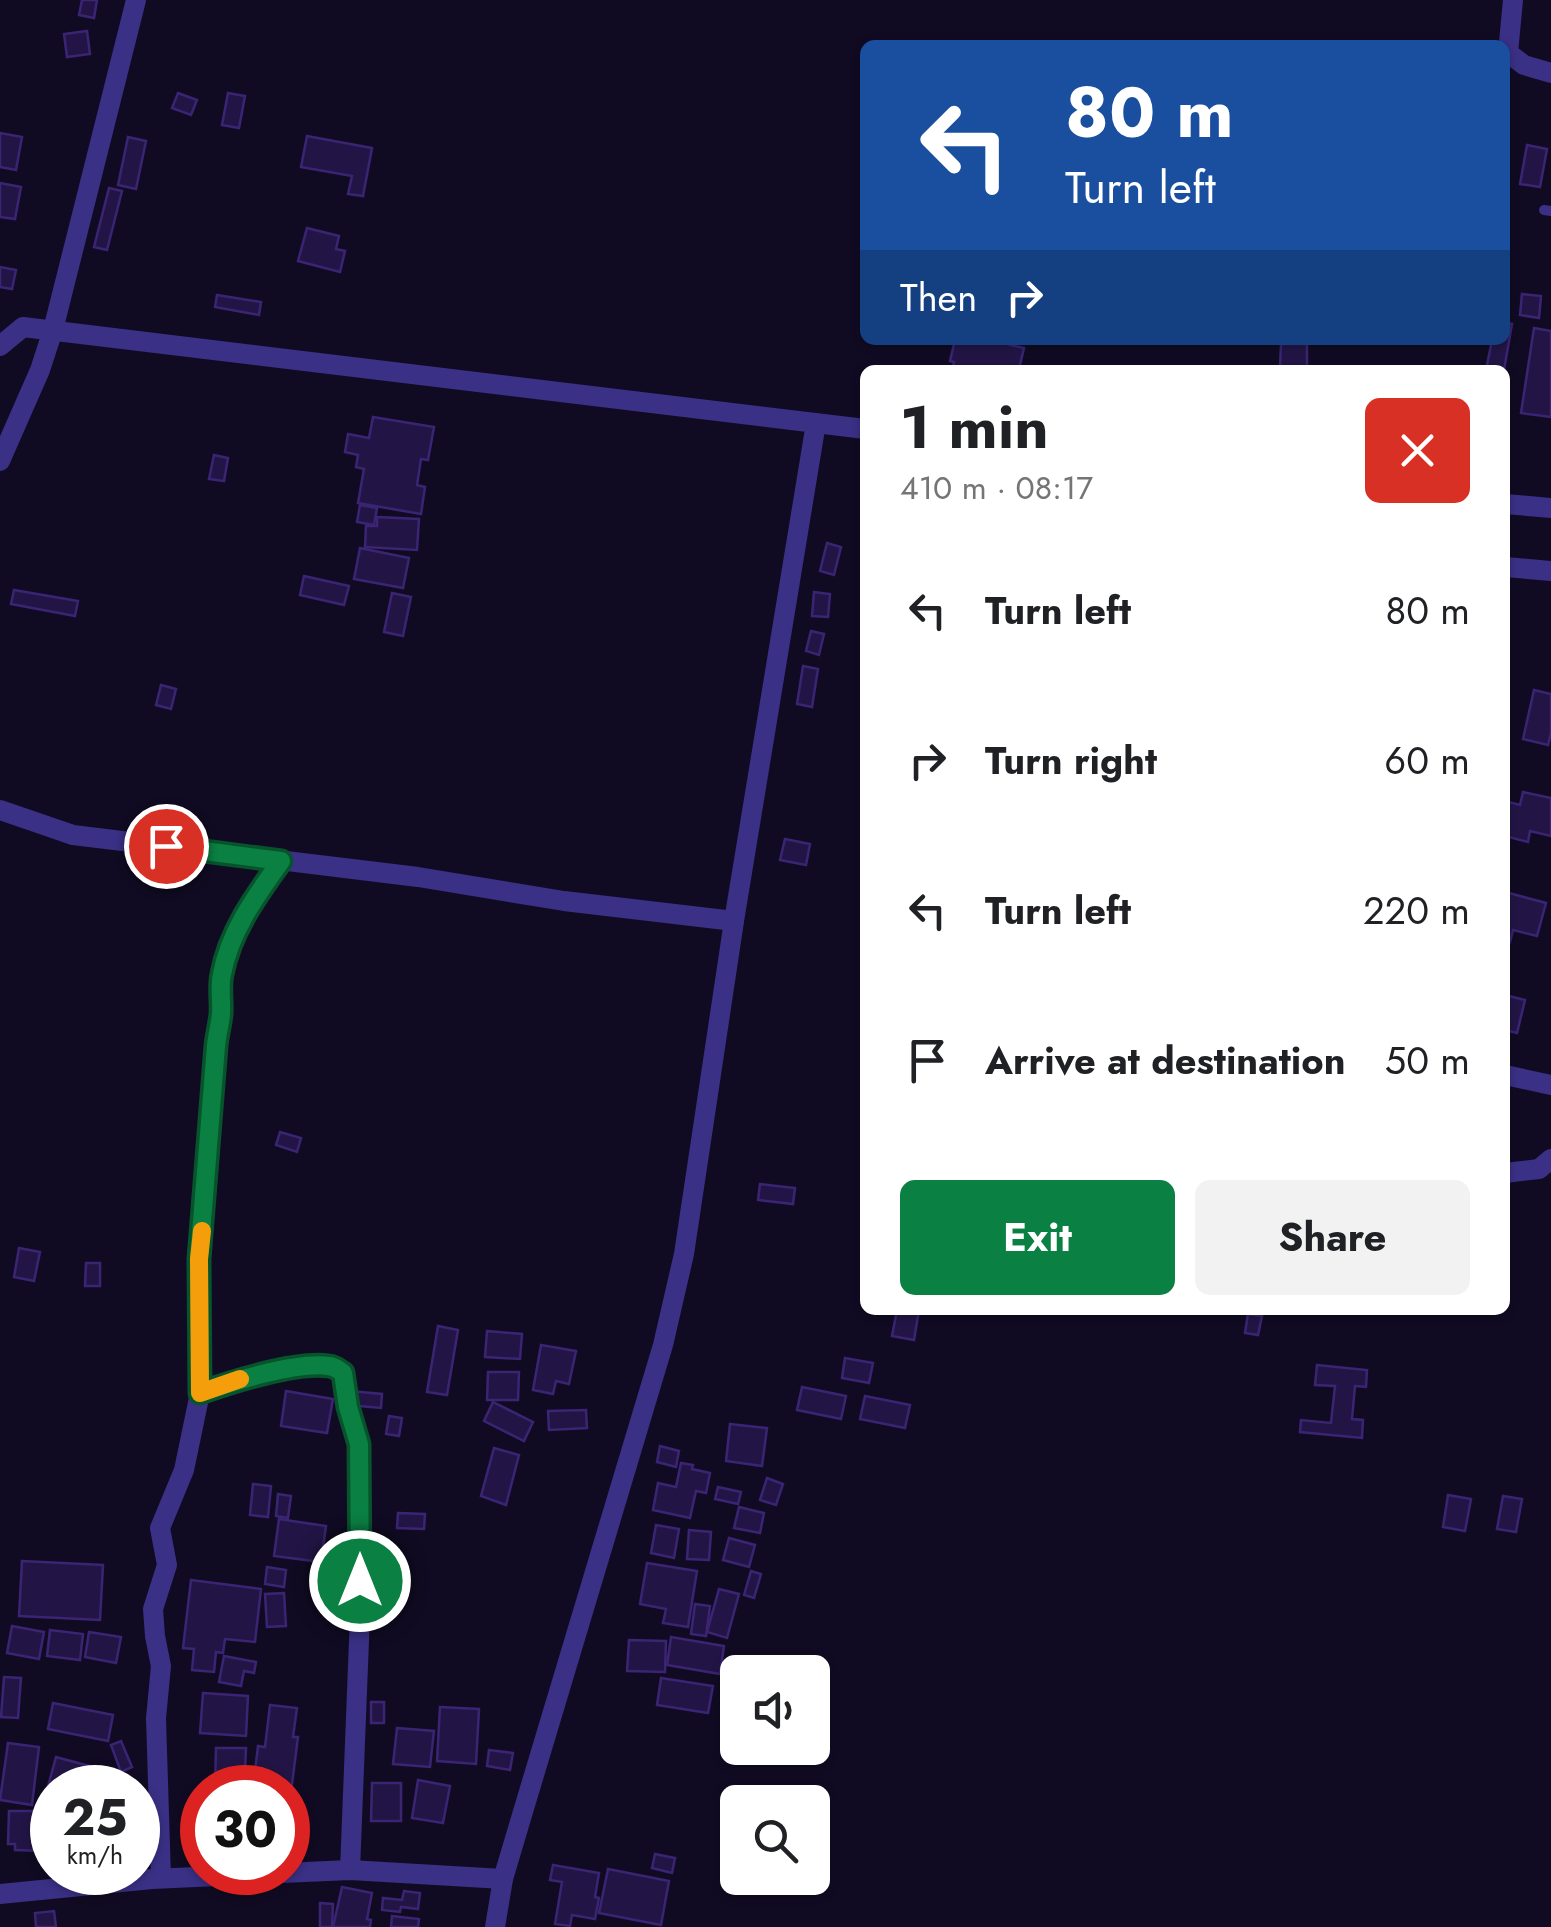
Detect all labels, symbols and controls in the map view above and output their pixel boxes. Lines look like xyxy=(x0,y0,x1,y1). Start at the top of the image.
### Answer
text: 80 m xyxy=(1065,62,1234,163)
icon: left xyxy=(900,80,1030,210)
text: Turn left xyxy=(1065,155,1216,220)
text: Then xyxy=(900,270,977,325)
icon: right xyxy=(997,270,1052,325)
text: 1 min xyxy=(900,384,1049,471)
button: close xyxy=(1365,398,1470,503)
text: 410 m · 08:17 xyxy=(900,465,1093,511)
icon: left xyxy=(900,583,955,638)
text: Turn left xyxy=(985,583,1131,638)
text: 80 m xyxy=(1385,583,1470,638)
icon: right xyxy=(900,733,955,788)
text: Turn right xyxy=(985,733,1157,788)
text: 60 m xyxy=(1384,733,1470,788)
pin xyxy=(124,804,209,889)
icon: arrive xyxy=(139,819,194,874)
icon: left xyxy=(900,883,955,938)
text: Turn left xyxy=(985,883,1131,938)
text: 220 m xyxy=(1363,883,1470,938)
icon: arrive xyxy=(900,1033,955,1088)
text: Arrive at destination xyxy=(985,1033,1346,1088)
text: 50 m xyxy=(1385,1033,1470,1088)
button: Exit xyxy=(900,1180,1175,1295)
button: Share xyxy=(1195,1180,1470,1295)
position arrow xyxy=(308,1529,412,1633)
map controls xyxy=(720,1655,830,1895)
button: sound xyxy=(720,1655,830,1765)
speed limit sign: 30 xyxy=(180,1765,310,1895)
text: 25 xyxy=(62,1781,128,1854)
button: search xyxy=(720,1785,830,1895)
text: km/h xyxy=(67,1837,123,1873)

